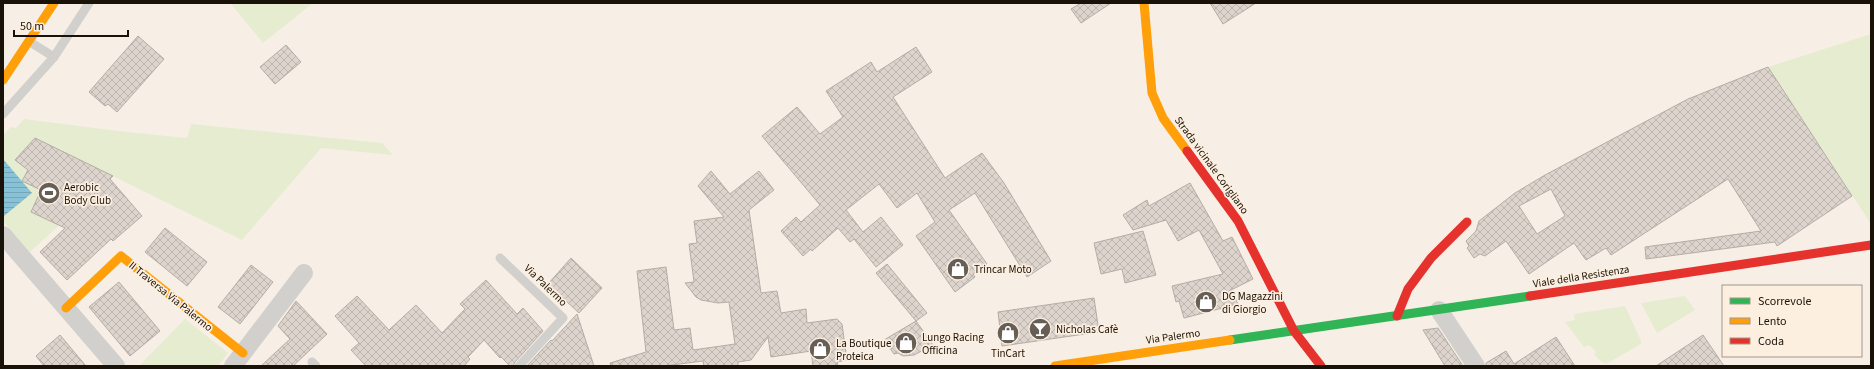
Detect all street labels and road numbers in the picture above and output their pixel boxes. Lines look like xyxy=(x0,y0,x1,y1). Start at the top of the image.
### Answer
street label: Strada vicinale Corigliano xyxy=(1171,113,1252,217)
street label: II Traversa Via Palermo xyxy=(126,258,216,335)
street label: Via Palermo xyxy=(521,261,571,310)
street label: Viale della Resistenza xyxy=(1532,261,1630,292)
street label: Via Palermo xyxy=(1145,325,1201,348)

